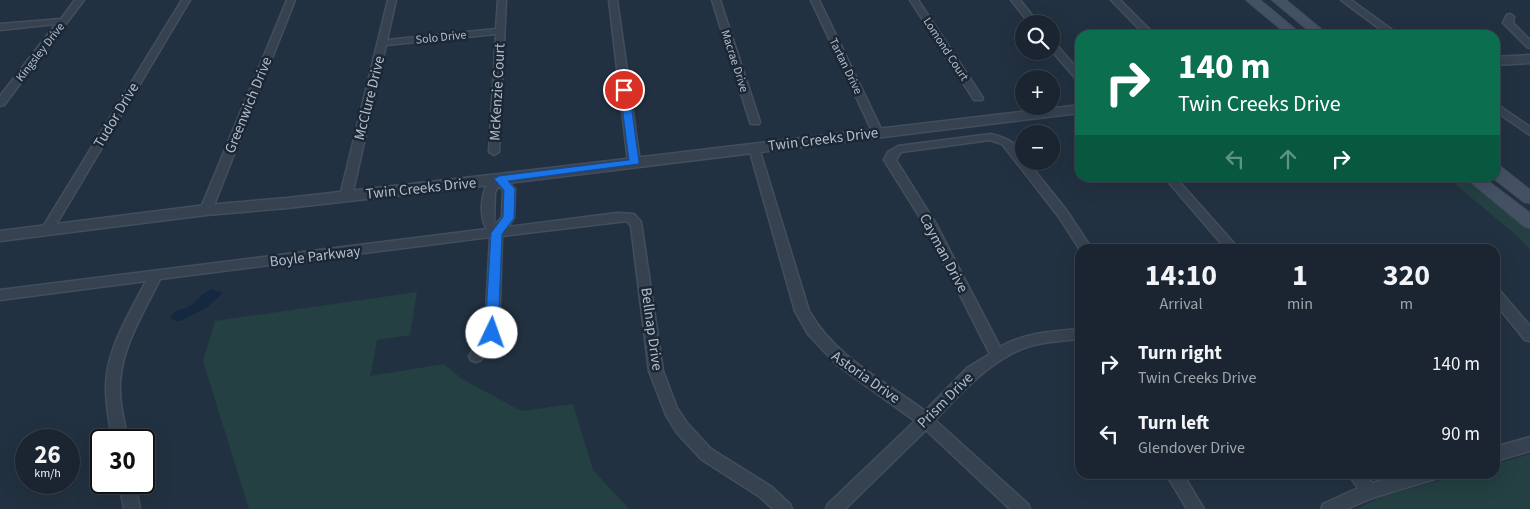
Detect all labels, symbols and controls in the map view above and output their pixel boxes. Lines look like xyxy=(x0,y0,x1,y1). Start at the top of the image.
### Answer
street label: Lomond Court xyxy=(919,14,972,84)
map controls xyxy=(1015,15,1060,170)
button: search xyxy=(1015,15,1060,60)
street label: Kingsley Drive xyxy=(12,19,69,85)
street label: Solo Drive xyxy=(415,26,467,49)
street label: Macrae Drive xyxy=(716,28,753,95)
street label: Tartan Drive xyxy=(825,35,866,97)
text: 140 m xyxy=(1178,42,1270,92)
street label: McKenzie Court xyxy=(484,43,511,141)
icon: right xyxy=(1095,50,1160,115)
street label: Greenwich Drive xyxy=(220,54,277,157)
street label: McClure Drive xyxy=(349,54,390,143)
pin xyxy=(603,69,645,111)
button: + xyxy=(1015,70,1060,115)
icon: arrive xyxy=(610,76,638,104)
street label: Tudor Drive xyxy=(89,79,144,152)
text: Twin Creeks Drive xyxy=(1178,88,1341,120)
street label: Twin Creeks Drive xyxy=(767,122,879,157)
button: − xyxy=(1015,125,1060,170)
icon: left xyxy=(1221,145,1249,173)
icon: ahead xyxy=(1274,145,1302,173)
icon: right xyxy=(1327,145,1355,173)
street label: Twin Creeks Drive xyxy=(365,172,477,205)
street label: Cayman Drive xyxy=(914,210,973,297)
street label: Boyle Parkway xyxy=(268,241,362,272)
text: 14:10 xyxy=(1145,254,1217,297)
text: 1 xyxy=(1292,254,1308,297)
text: 320 xyxy=(1383,254,1430,297)
street label: Bellnap Drive xyxy=(635,286,668,372)
text: Arrival xyxy=(1159,293,1202,315)
text: min xyxy=(1287,293,1313,315)
text: m xyxy=(1400,293,1413,315)
position arrow xyxy=(465,306,517,358)
text: Turn right xyxy=(1138,340,1222,367)
street label: Astoria Drive xyxy=(827,346,904,409)
icon: right xyxy=(1095,350,1123,378)
text: 140 m xyxy=(1432,351,1480,378)
text: Twin Creeks Drive xyxy=(1138,367,1256,389)
street label: Prism Drive xyxy=(913,368,978,433)
text: Turn left xyxy=(1138,410,1209,437)
icon: left xyxy=(1095,420,1123,448)
text: 90 m xyxy=(1442,421,1480,448)
speed limit sign: 30 xyxy=(90,429,155,494)
text: 26 xyxy=(34,437,61,473)
text: Glendover Drive xyxy=(1138,437,1245,459)
text: km/h xyxy=(34,465,61,482)

